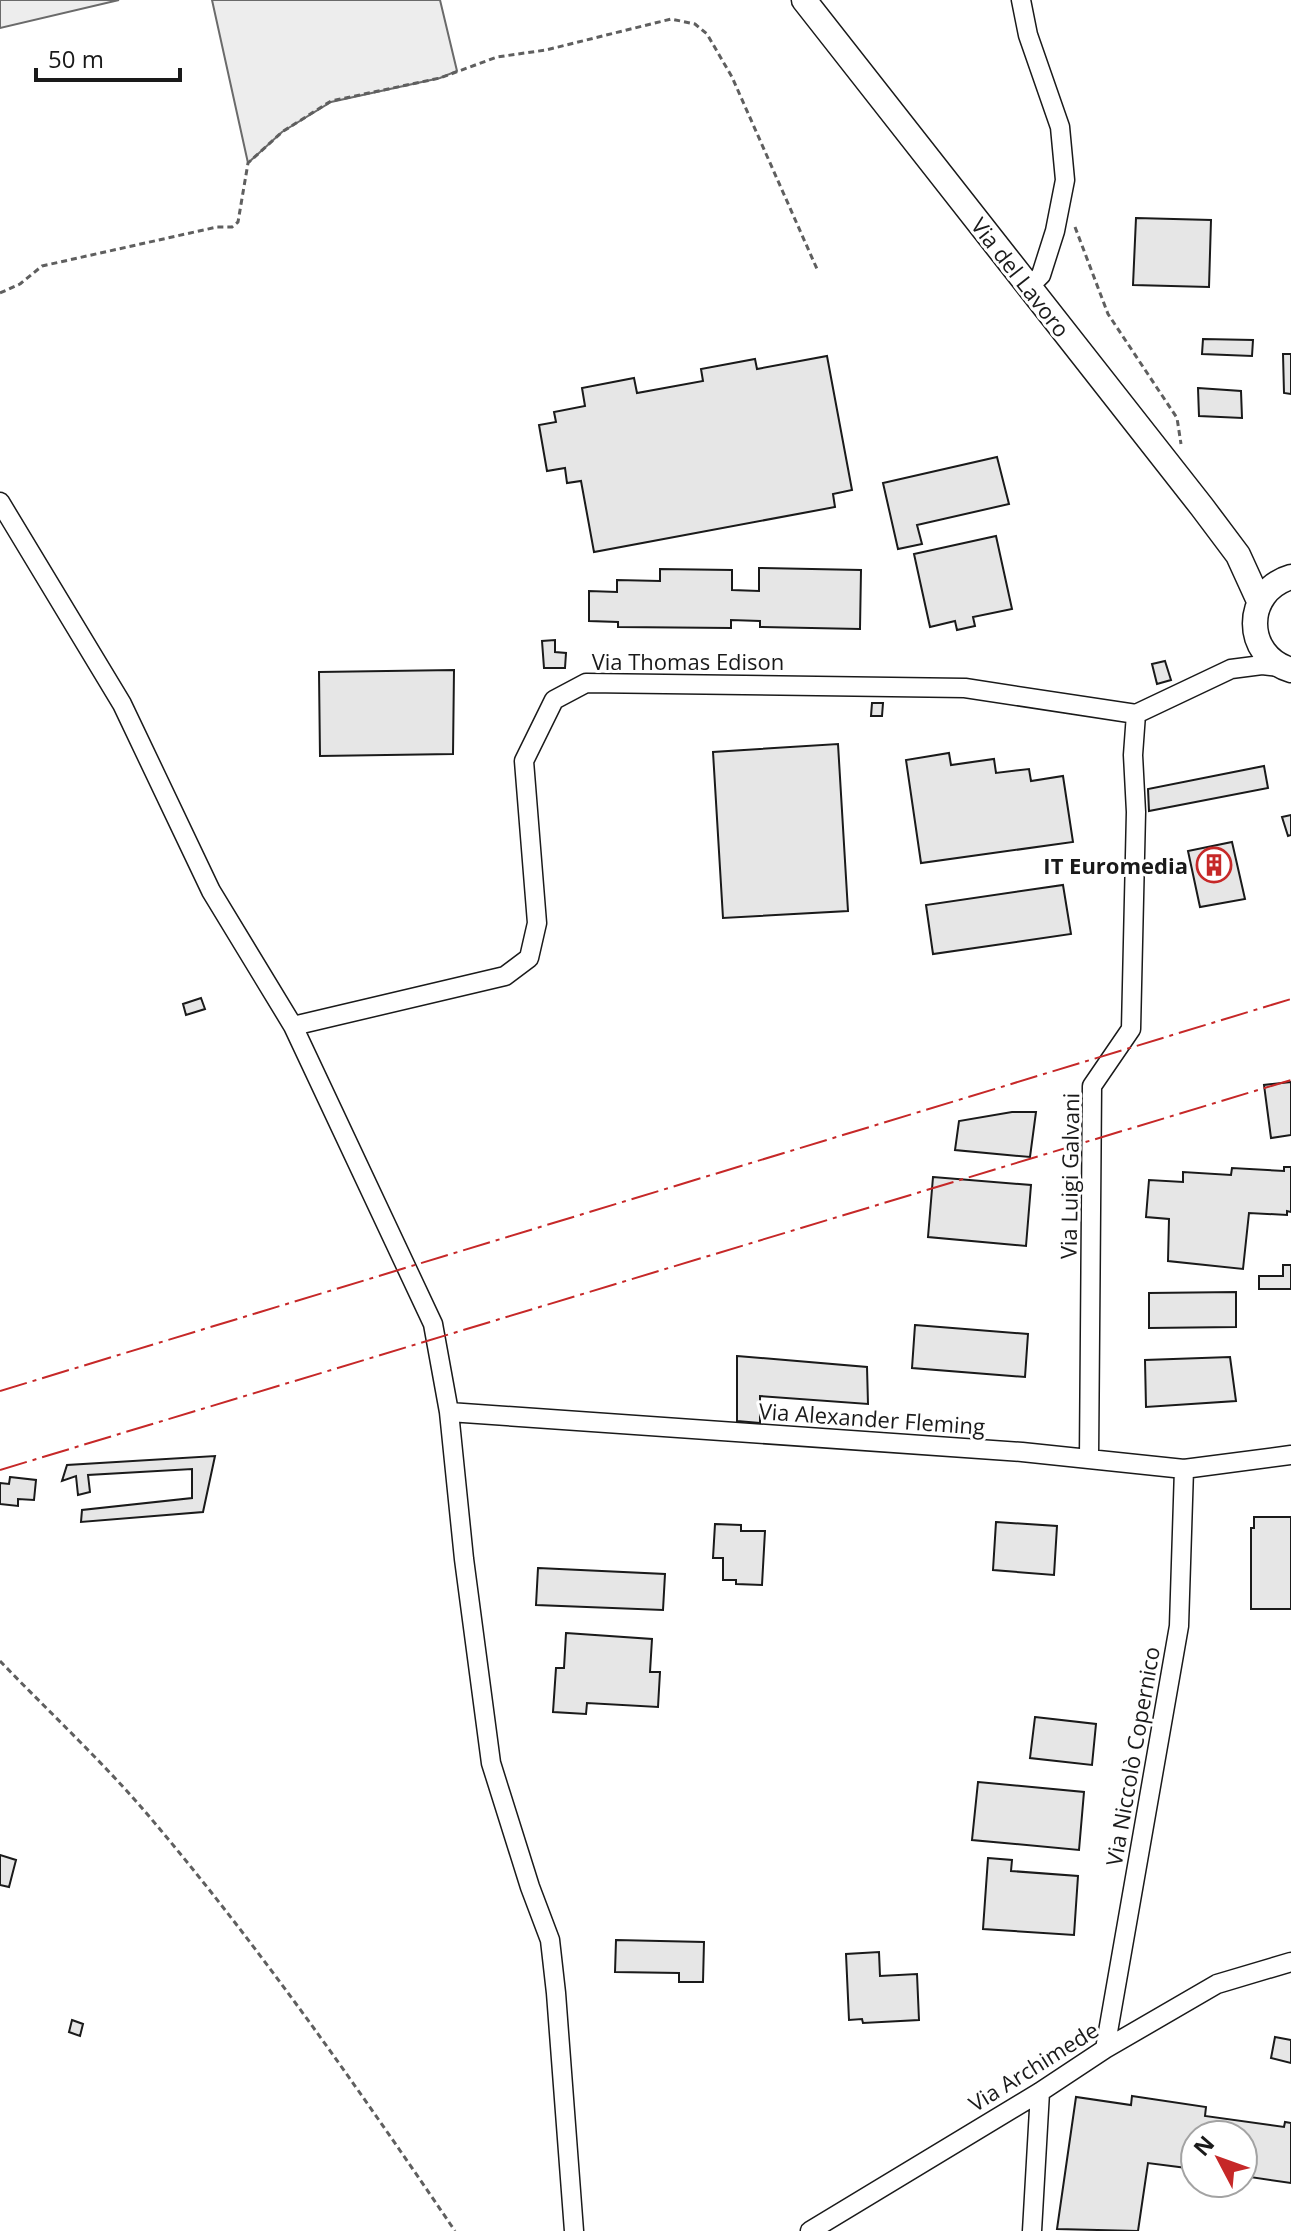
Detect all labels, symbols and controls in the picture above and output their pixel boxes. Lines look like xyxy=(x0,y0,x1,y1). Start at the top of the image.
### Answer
scale bar xyxy=(36,32,180,82)
text: 50 m xyxy=(48,42,104,75)
street label: Via del Lavoro xyxy=(965,211,1077,343)
street label: Via Thomas Edison xyxy=(592,646,784,676)
building icon: IT Euromedia xyxy=(1195,846,1233,884)
place label: IT Euromedia xyxy=(1043,850,1188,880)
street label: Via Luigi Galvani xyxy=(1053,1093,1085,1259)
street label: Via Alexander Fleming xyxy=(758,1395,986,1441)
street label: Via Niccolò Copernico xyxy=(1098,1644,1166,1868)
street label: Via Archimede xyxy=(962,2014,1104,2118)
north arrow xyxy=(1179,2119,1259,2199)
text: N xyxy=(1186,2129,1220,2162)

